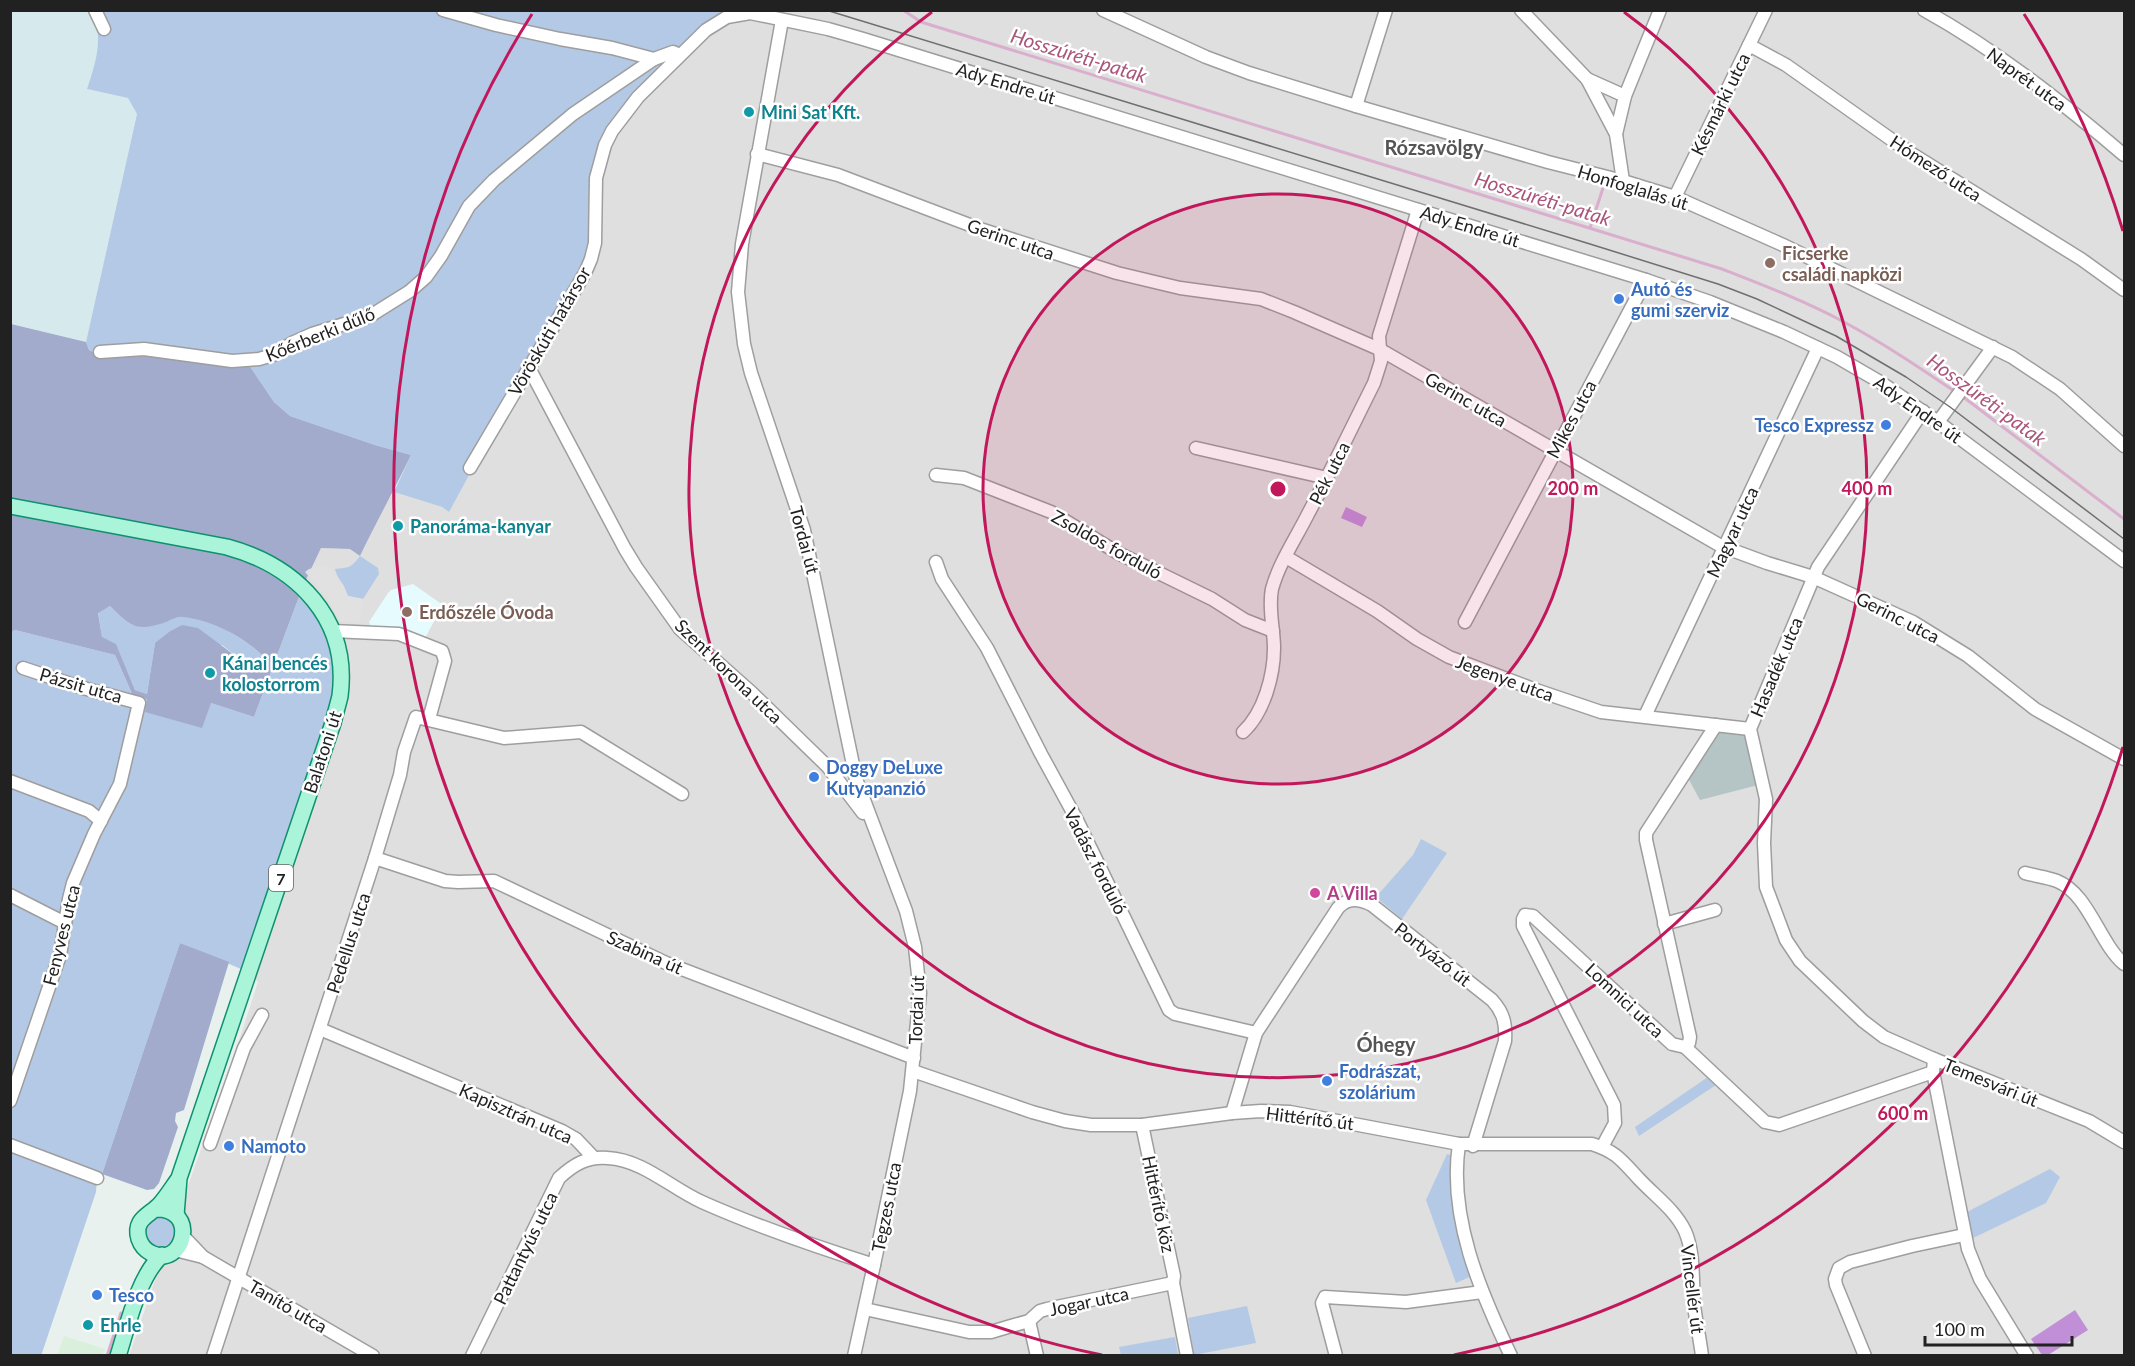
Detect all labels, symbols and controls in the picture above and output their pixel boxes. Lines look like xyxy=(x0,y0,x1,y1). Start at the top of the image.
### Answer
water label: Hosszúréti-patak xyxy=(1008,23,1151,87)
street label: Naprét utca xyxy=(1983,43,2071,115)
street label: Késmárki utca xyxy=(1686,49,1754,159)
street label: Ady Endre út xyxy=(954,57,1059,109)
place label: Mini Sat Kft. xyxy=(761,101,860,123)
marker: Mini Sat Kft. xyxy=(742,105,756,119)
street label: Hómező utca xyxy=(1886,130,1986,206)
district label: Rózsavölgy xyxy=(1384,135,1484,159)
street label: Honfoglalás út xyxy=(1575,160,1691,214)
water label: Hosszúréti-patak xyxy=(1472,166,1615,230)
street label: Ady Endre út xyxy=(1418,200,1523,252)
street label: Gerinc utca xyxy=(965,214,1057,264)
place label: Ficserke családi napközi xyxy=(1782,242,1902,285)
marker: Ficserke családi napközi xyxy=(1763,256,1777,270)
street label: Vöröskúti határsor xyxy=(503,262,595,399)
place label: Autó és gumi szerviz xyxy=(1630,278,1729,321)
marker: Autó és gumi szerviz xyxy=(1612,292,1626,306)
street label: Kőérberki dűlő xyxy=(262,302,378,366)
water label: Hosszúréti-patak xyxy=(1923,348,2052,451)
street label: Gerinc utca xyxy=(1421,367,1511,431)
street label: Ady Endre út xyxy=(1870,371,1967,448)
street label: Mikes utca xyxy=(1541,376,1601,462)
place label: Tesco Expressz xyxy=(1754,414,1874,436)
marker: Tesco Expressz xyxy=(1879,418,1893,432)
street label: Pék utca xyxy=(1304,438,1354,508)
text: 200 m xyxy=(1548,477,1598,499)
text: 400 m xyxy=(1842,477,1892,499)
centre of rings xyxy=(1268,479,1288,499)
street label: Magyar utca xyxy=(1701,483,1763,581)
street label: Tordai út xyxy=(785,504,825,577)
street label: Zsoldos forduló xyxy=(1048,505,1166,583)
place label: Panoráma-kanyar xyxy=(410,515,551,537)
marker: Panoráma-kanyar xyxy=(391,519,405,533)
street label: Gerinc utca xyxy=(1853,587,1943,647)
place label: Erdőszéle Óvoda xyxy=(419,601,554,623)
marker: Erdőszéle Óvoda xyxy=(400,605,414,619)
street label: Szent korona utca xyxy=(671,614,787,728)
street label: Hasadék utca xyxy=(1745,614,1807,720)
street label: Jegenye utca xyxy=(1453,650,1557,706)
place label: Kánai bencés kolostorrom xyxy=(222,652,328,695)
street label: Pázsit utca xyxy=(37,663,125,707)
marker: Kánai bencés kolostorrom xyxy=(203,666,217,680)
street label: Balatoni út xyxy=(298,707,346,796)
place label: Doggy DeLuxe Kutyapanzió xyxy=(826,756,943,799)
marker: Doggy DeLuxe Kutyapanzió xyxy=(807,770,821,784)
street label: Vadász forduló xyxy=(1060,804,1132,918)
road number: 7 xyxy=(269,865,293,891)
street label: Fenyves utca xyxy=(38,882,84,988)
place label: A Villa xyxy=(1326,882,1378,904)
marker: A Villa xyxy=(1308,886,1322,900)
street label: Pedellus utca xyxy=(321,890,375,996)
street label: Portyázó út xyxy=(1390,917,1476,991)
street label: Szabina út xyxy=(604,925,687,979)
street label: Lomnici utca xyxy=(1581,958,1669,1042)
street label: Tordai út xyxy=(904,974,928,1045)
district label: Óhegy xyxy=(1356,1032,1416,1056)
street label: Temesvári út xyxy=(1941,1053,2042,1111)
place label: Fodrászat, szolárium xyxy=(1339,1060,1421,1103)
marker: Fodrászat, szolárium xyxy=(1320,1074,1334,1088)
street label: Kapisztrán utca xyxy=(456,1078,576,1148)
street label: Hittérítő út xyxy=(1265,1102,1356,1134)
text: 600 m xyxy=(1878,1102,1928,1124)
place label: Namoto xyxy=(241,1135,306,1157)
marker: Namoto xyxy=(222,1139,236,1153)
street label: Hittérítő köz xyxy=(1138,1154,1180,1254)
street label: Tegzes utca xyxy=(867,1160,905,1254)
street label: Pattantyús utca xyxy=(488,1188,562,1308)
street label: Vincellér út xyxy=(1677,1243,1709,1335)
street label: Tanító utca xyxy=(245,1275,331,1337)
street label: Jogar utca xyxy=(1047,1282,1131,1320)
place label: Tesco xyxy=(109,1284,154,1306)
marker: Tesco xyxy=(90,1288,104,1302)
scale bar xyxy=(1925,1309,2072,1347)
place label: Ehrle xyxy=(100,1314,142,1336)
marker: Ehrle xyxy=(81,1318,95,1332)
text: 100 m xyxy=(1934,1318,1985,1340)

